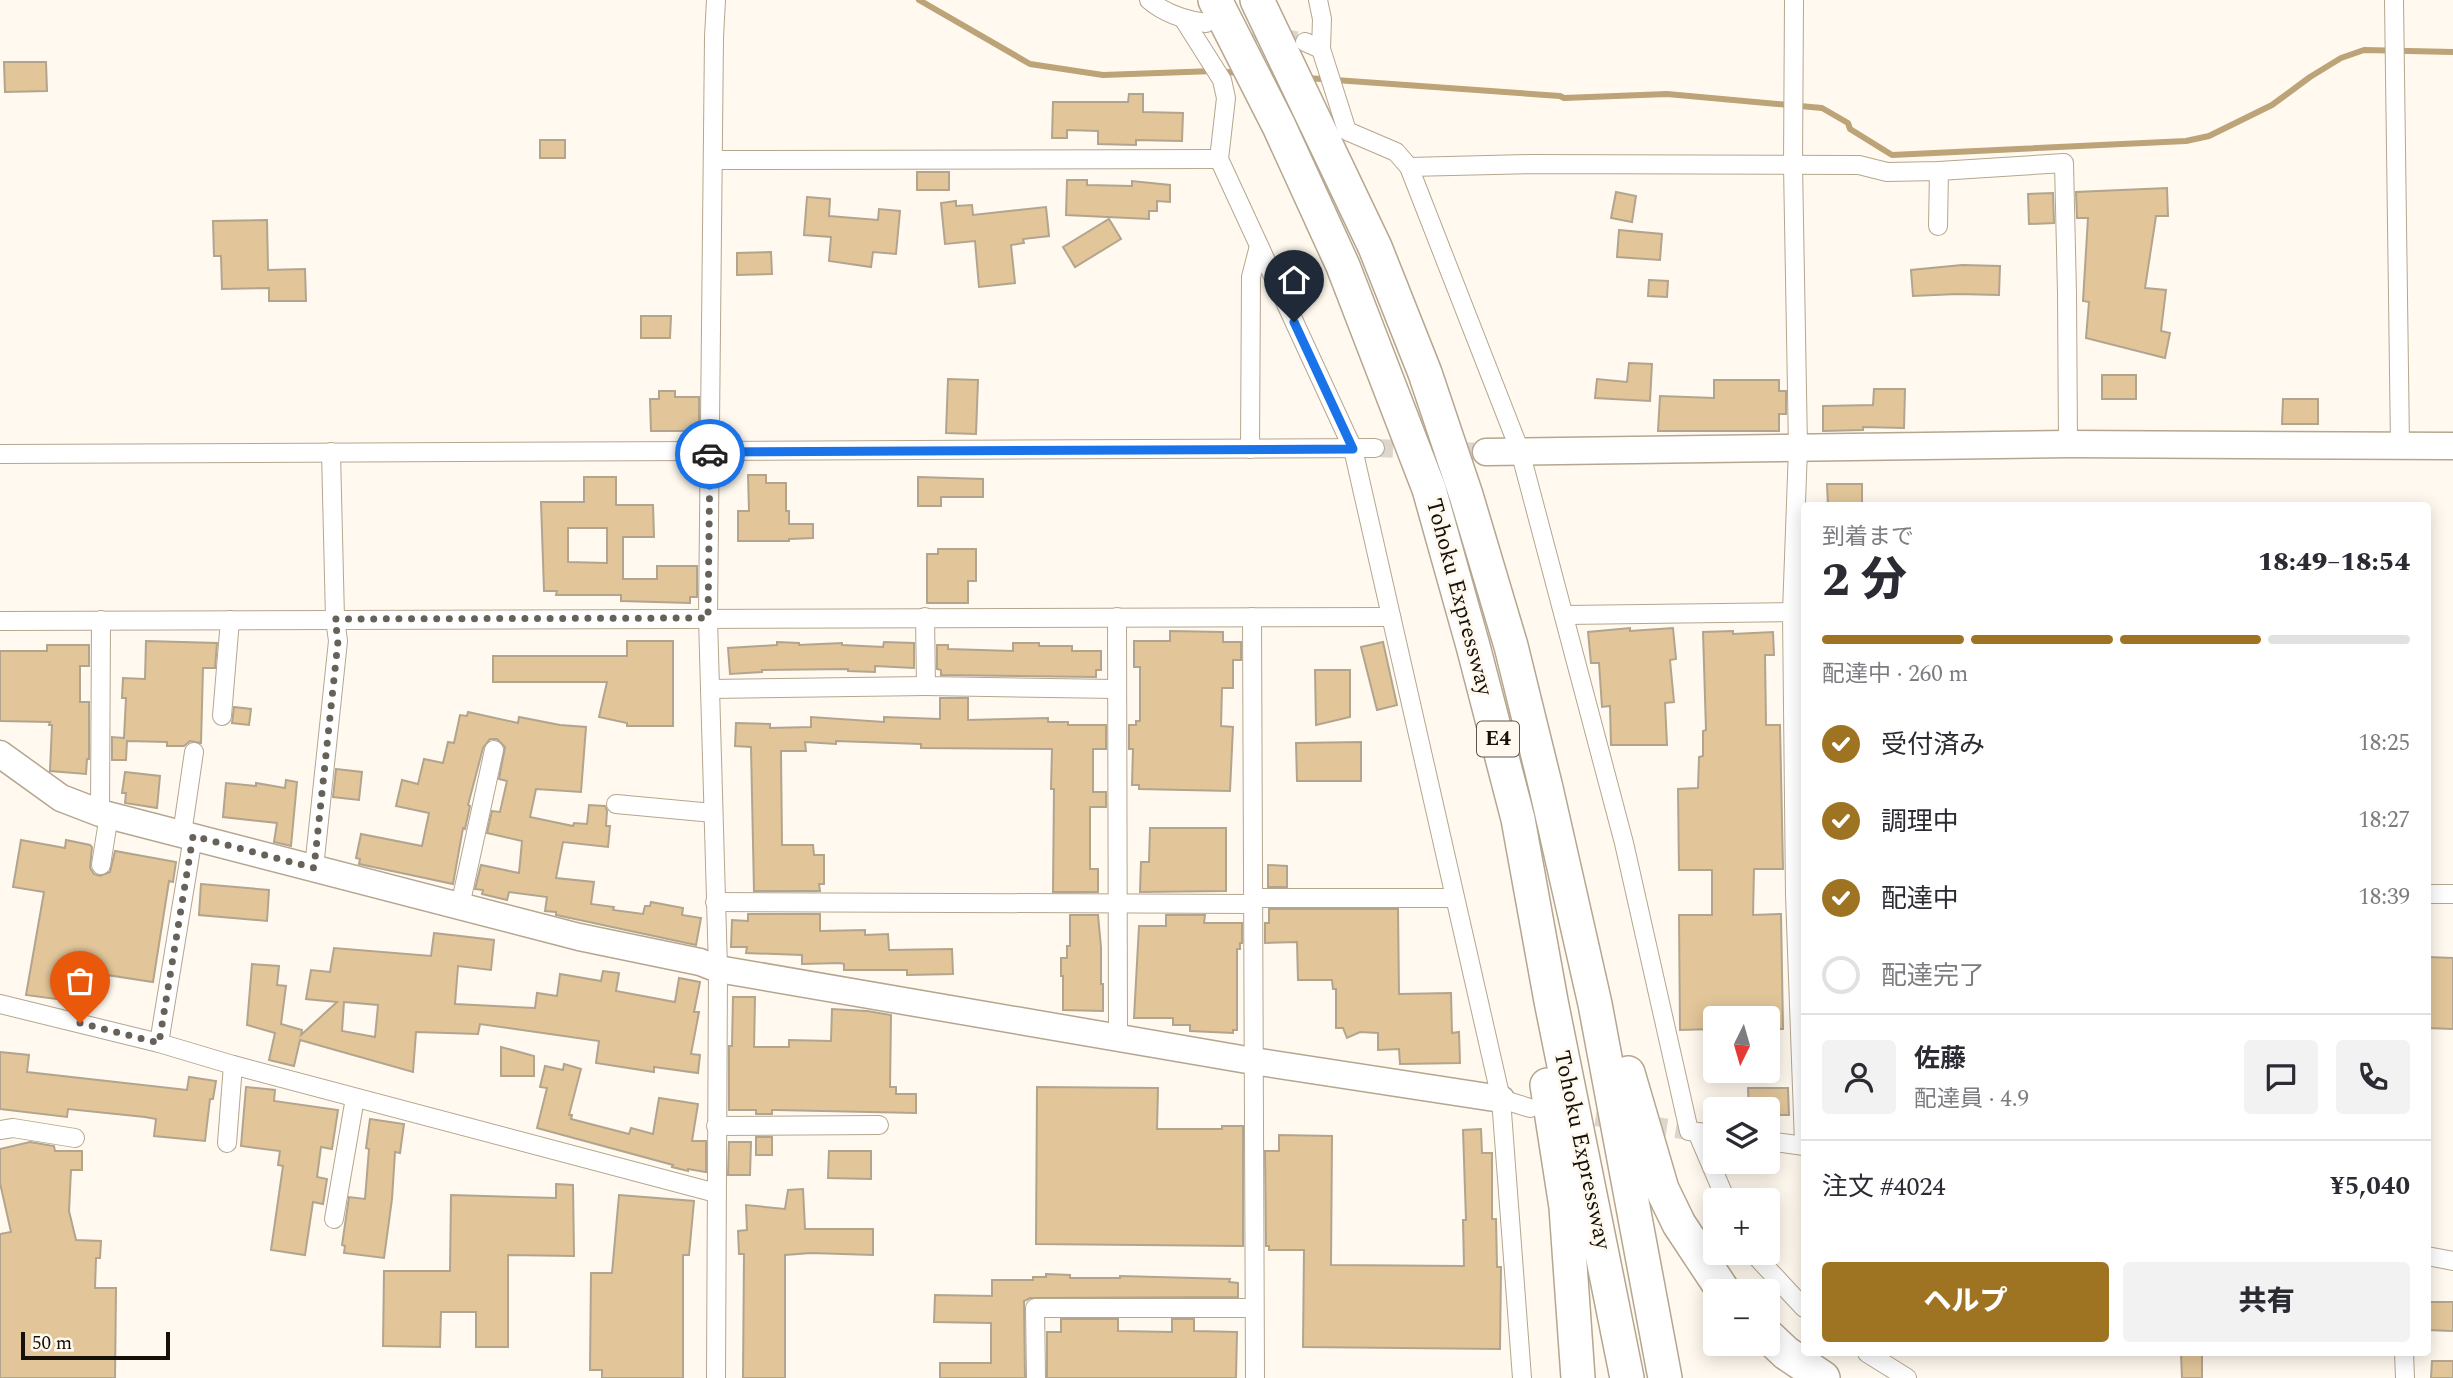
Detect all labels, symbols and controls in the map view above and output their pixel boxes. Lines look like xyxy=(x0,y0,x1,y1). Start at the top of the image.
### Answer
pin xyxy=(1264,250,1324,322)
icon: home xyxy=(1275,261,1313,299)
courier xyxy=(675,419,745,489)
icon: car xyxy=(691,435,729,473)
street label: Tohoku Expressway xyxy=(1416,495,1502,700)
text: 到着まで xyxy=(1822,520,1914,555)
text: 18:49–18:54 xyxy=(2258,542,2410,582)
text: 2 分 xyxy=(1822,546,1907,616)
text: 配達中 · 260 m xyxy=(1822,657,1968,692)
road number: E4 xyxy=(1477,722,1519,756)
icon: check xyxy=(1822,725,1860,763)
text: 受付済み xyxy=(1881,725,1985,765)
text: 18:25 xyxy=(2358,726,2410,761)
icon: check xyxy=(1822,802,1860,840)
text: 調理中 xyxy=(1881,802,1959,842)
text: 18:27 xyxy=(2358,803,2410,838)
icon: check xyxy=(1822,879,1860,917)
text: 配達中 xyxy=(1881,879,1959,919)
text: 18:39 xyxy=(2358,880,2410,915)
pin xyxy=(50,951,110,1023)
text: 配達完了 xyxy=(1881,956,1985,996)
icon: bag xyxy=(61,962,99,1000)
north arrow xyxy=(1703,1006,1780,1083)
map controls xyxy=(1703,1006,1780,1356)
text: 佐藤 xyxy=(1914,1039,1966,1079)
button: person xyxy=(1822,1040,1896,1114)
button: chat xyxy=(2244,1040,2318,1114)
button: phone xyxy=(2336,1040,2410,1114)
street label: Tohoku Expressway xyxy=(1544,1047,1620,1254)
text: 配達員 · 4.9 xyxy=(1914,1082,2029,1117)
button: layers xyxy=(1703,1097,1780,1174)
text: ¥5,040 xyxy=(2330,1166,2410,1206)
text: 注文 #4024 xyxy=(1822,1167,1946,1207)
button: + xyxy=(1703,1188,1780,1265)
button: ヘルプ xyxy=(1822,1262,2109,1342)
button: 共有 xyxy=(2123,1262,2410,1342)
button: − xyxy=(1703,1279,1780,1356)
scale bar xyxy=(21,1329,170,1361)
text: 50 m xyxy=(32,1329,72,1358)

